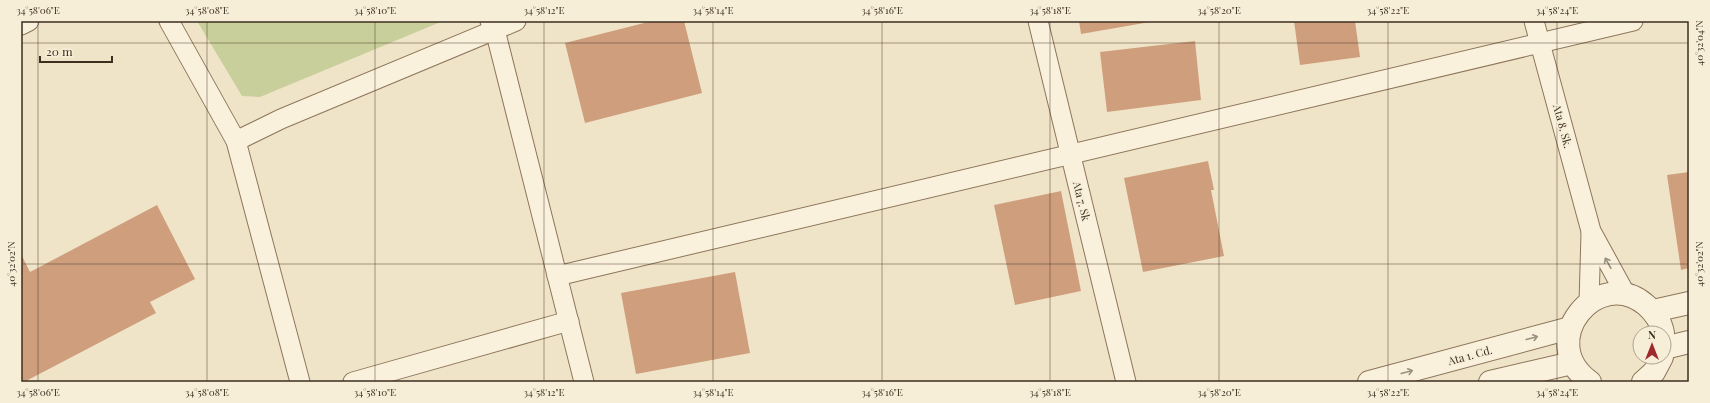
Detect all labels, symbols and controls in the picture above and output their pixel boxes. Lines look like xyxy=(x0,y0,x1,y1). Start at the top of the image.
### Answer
text: 34°58'06"E xyxy=(16,3,60,17)
text: 34°58'08"E xyxy=(185,3,229,17)
text: 34°58'10"E xyxy=(354,3,396,17)
text: 34°58'12"E xyxy=(523,3,565,17)
text: 34°58'14"E xyxy=(692,3,734,17)
text: 34°58'16"E xyxy=(861,3,903,17)
text: 34°58'18"E xyxy=(1029,3,1071,17)
text: 34°58'20"E xyxy=(1197,3,1241,17)
text: 34°58'22"E xyxy=(1367,3,1409,17)
text: 34°58'24"E xyxy=(1536,3,1578,17)
text: 40°32'04"N xyxy=(1692,20,1706,66)
scale bar xyxy=(40,38,112,64)
text: 20 m xyxy=(46,43,73,59)
street label: Ata 8. Sk. xyxy=(1550,101,1576,150)
street label: Ata 7. Sk xyxy=(1070,179,1094,222)
text: 40°32'02"N xyxy=(4,241,18,287)
text: 40°32'02"N xyxy=(1692,241,1706,287)
one-way arrow xyxy=(1604,257,1612,269)
north arrow xyxy=(1632,325,1672,365)
text: N xyxy=(1648,327,1656,342)
one-way arrow xyxy=(1526,334,1539,341)
street label: Ata 1. Cd. xyxy=(1445,342,1494,368)
one-way arrow xyxy=(1400,368,1413,375)
text: 34°58'06"E xyxy=(16,385,60,399)
text: 34°58'08"E xyxy=(185,385,229,399)
text: 34°58'10"E xyxy=(354,385,396,399)
text: 34°58'12"E xyxy=(523,385,565,399)
text: 34°58'14"E xyxy=(692,385,734,399)
text: 34°58'16"E xyxy=(861,385,903,399)
text: 34°58'18"E xyxy=(1029,385,1071,399)
text: 34°58'20"E xyxy=(1197,385,1241,399)
text: 34°58'22"E xyxy=(1367,385,1409,399)
text: 34°58'24"E xyxy=(1536,385,1578,399)

